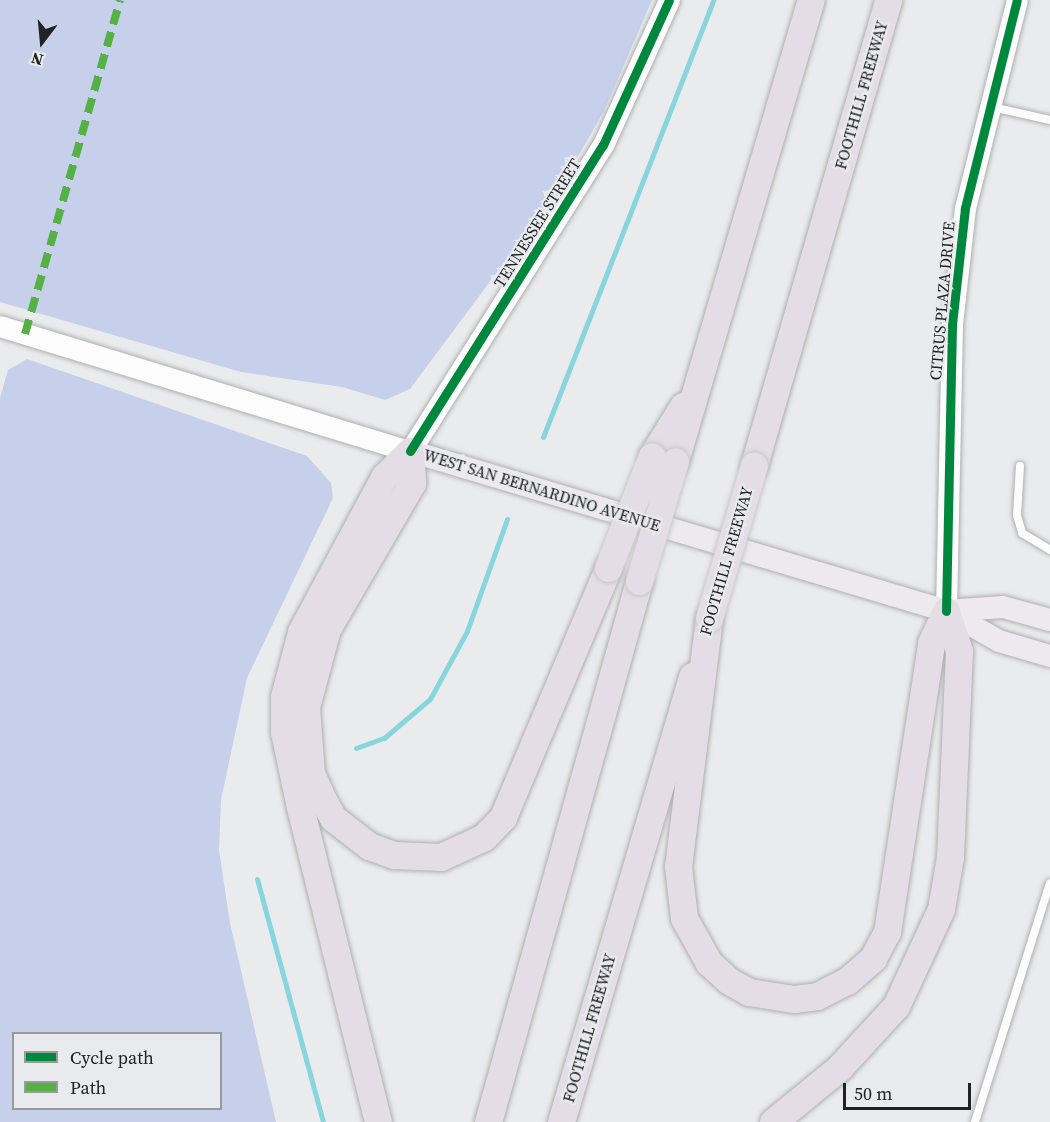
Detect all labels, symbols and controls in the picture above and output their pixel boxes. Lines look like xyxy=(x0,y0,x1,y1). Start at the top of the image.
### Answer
north arrow xyxy=(12,12,72,72)
street label: FOOTHILL FREEWAY xyxy=(831,18,891,172)
text: N xyxy=(28,47,46,71)
street label: TENNESSEE STREET xyxy=(490,155,584,291)
street label: CITRUS PLAZA DRIVE xyxy=(926,221,958,381)
street label: WEST SAN BERNARDINO AVENUE xyxy=(421,445,663,535)
street label: FOOTHILL FREEWAY xyxy=(696,484,756,638)
street label: FOOTHILL FREEWAY xyxy=(559,951,619,1105)
legend xyxy=(12,1032,222,1110)
text: Cycle path xyxy=(70,1045,154,1070)
scale bar xyxy=(846,1071,974,1109)
text: Path xyxy=(70,1075,106,1100)
text: 50 m xyxy=(854,1081,892,1106)

